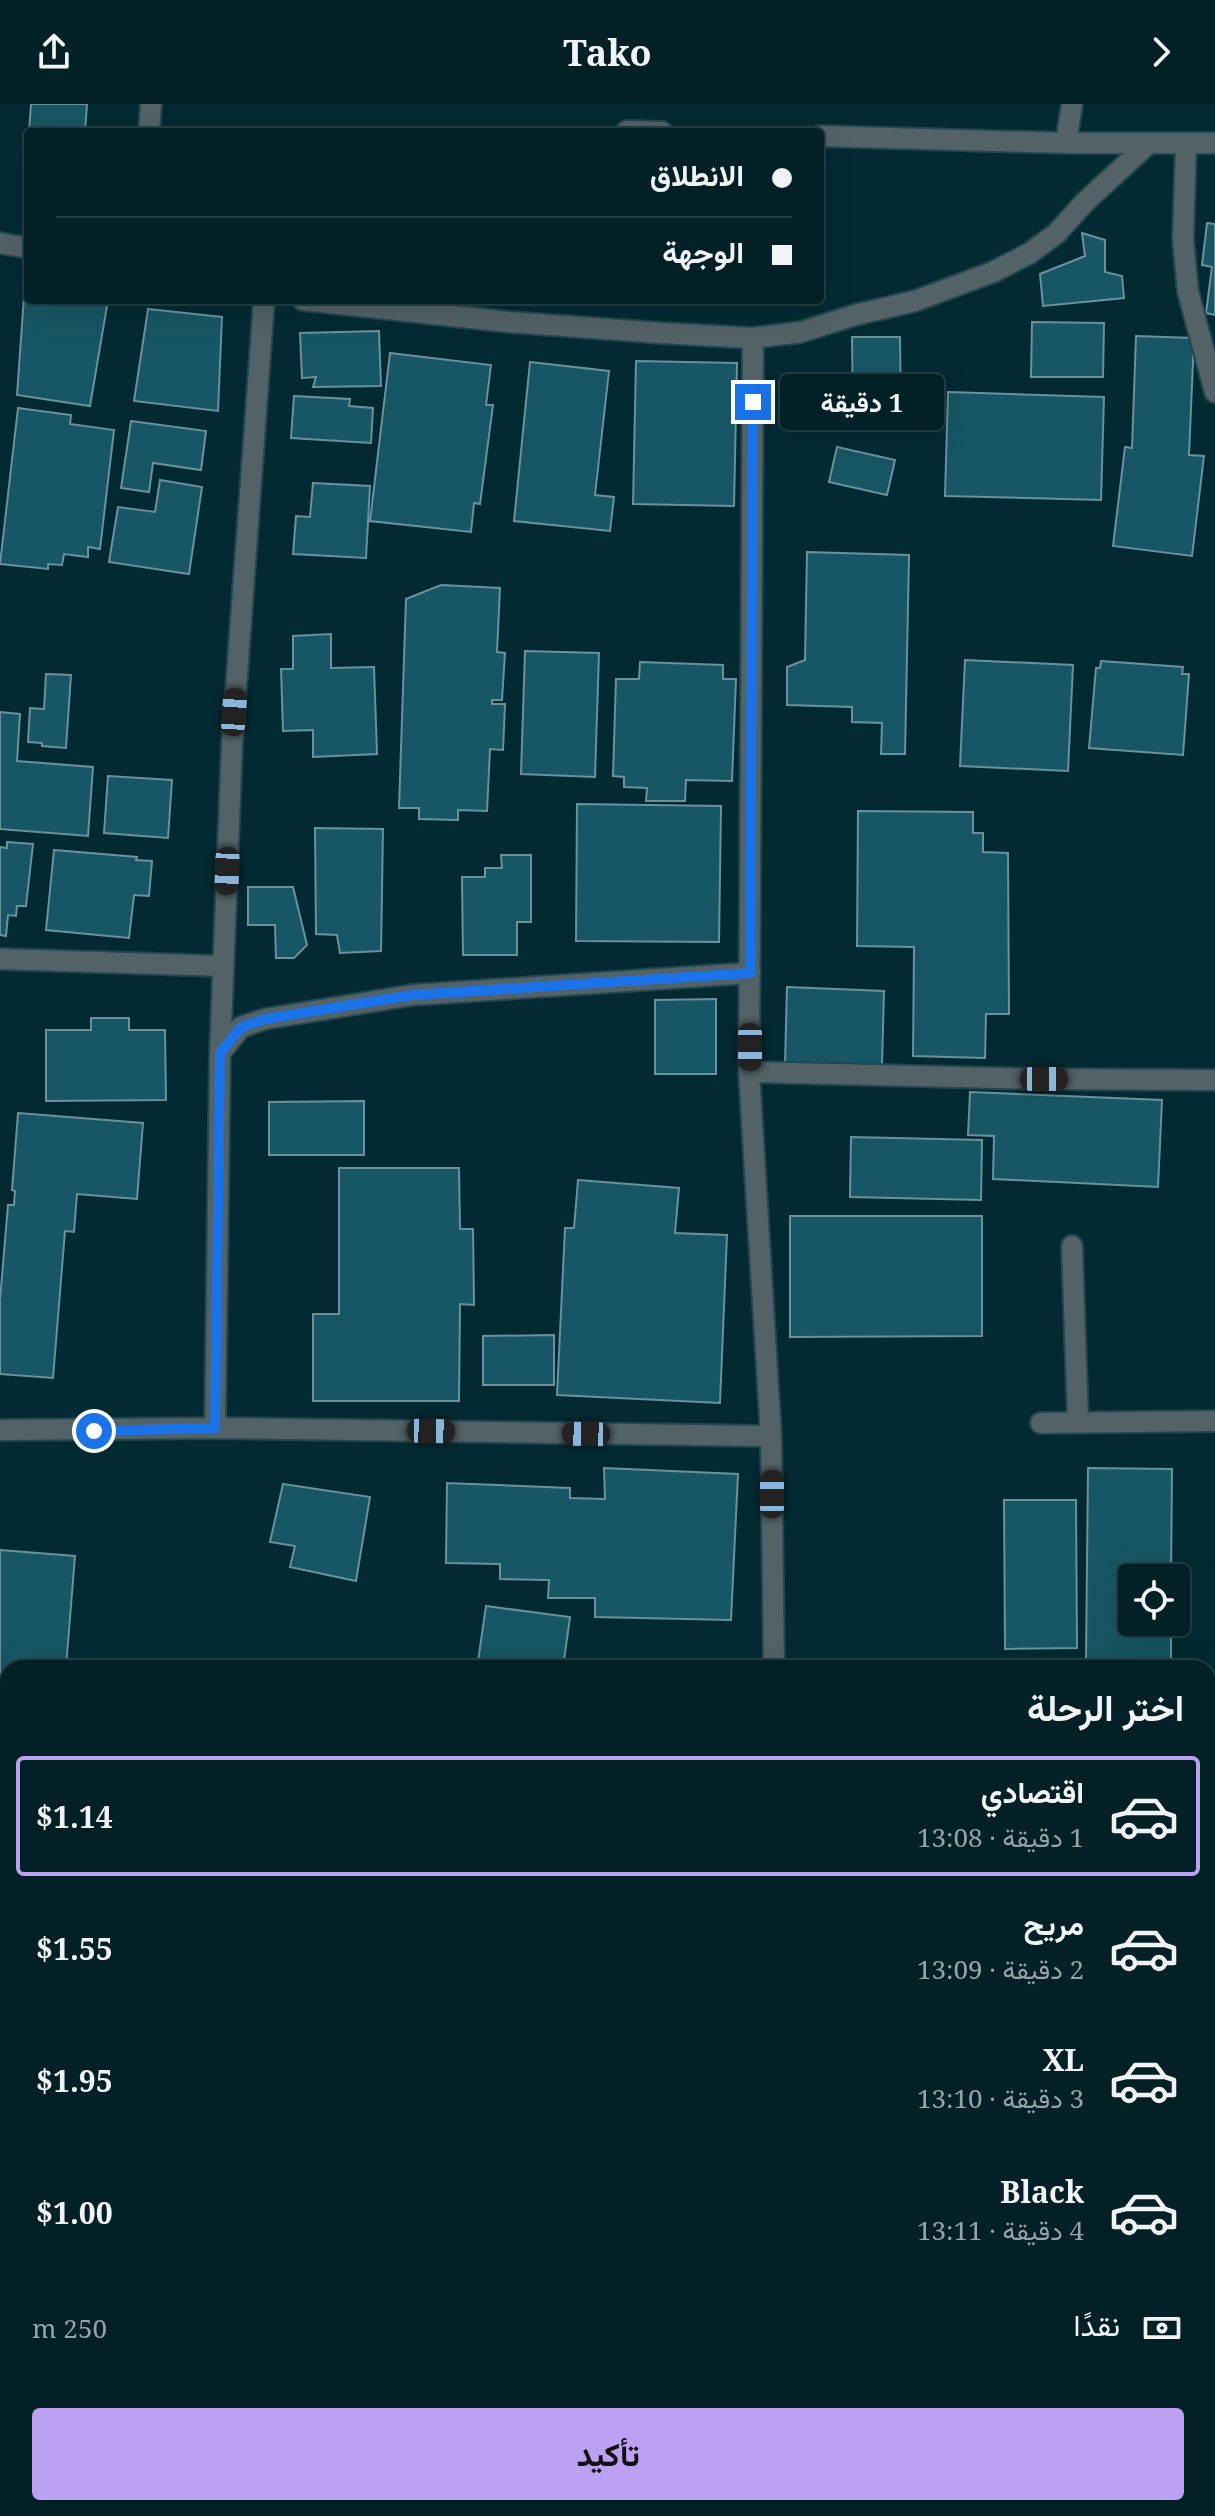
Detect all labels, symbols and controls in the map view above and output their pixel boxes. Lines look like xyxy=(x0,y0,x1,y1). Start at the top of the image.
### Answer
text: Tako xyxy=(563,28,652,77)
icon: share xyxy=(32,30,76,74)
icon: forward xyxy=(1139,30,1183,74)
text: الانطلاق xyxy=(650,154,744,195)
text: الوجهة xyxy=(662,231,744,272)
callout: 1 دقيقة xyxy=(781,374,945,430)
route end xyxy=(735,384,771,420)
text: 1 دقيقة xyxy=(821,384,903,420)
car xyxy=(220,687,248,737)
car xyxy=(214,847,240,895)
car xyxy=(738,1023,762,1071)
car xyxy=(1020,1067,1068,1091)
route start xyxy=(76,1413,112,1449)
car xyxy=(407,1419,455,1443)
car xyxy=(562,1422,610,1446)
car xyxy=(760,1470,784,1518)
map controls xyxy=(1118,1564,1190,1636)
button: locate xyxy=(1118,1564,1190,1636)
text: اختر الرحلة xyxy=(1027,1683,1184,1732)
text: اقتصادي xyxy=(981,1771,1084,1812)
icon: car xyxy=(1108,1780,1180,1852)
text: $1.14 xyxy=(36,1796,113,1837)
text: 1 دقيقة · 13:08 xyxy=(917,1819,1084,1855)
text: مريح xyxy=(1024,1903,1084,1944)
icon: car xyxy=(1108,1912,1180,1984)
text: $1.55 xyxy=(36,1928,113,1969)
text: 2 دقيقة · 13:09 xyxy=(917,1951,1084,1987)
text: XL xyxy=(1042,2039,1084,2080)
icon: car xyxy=(1108,2044,1180,2116)
text: $1.95 xyxy=(36,2060,113,2101)
text: 3 دقيقة · 13:10 xyxy=(917,2080,1084,2116)
text: Black xyxy=(1000,2171,1084,2212)
icon: car xyxy=(1108,2176,1180,2248)
text: $1.00 xyxy=(36,2192,113,2233)
text: 4 دقيقة · 13:11 xyxy=(917,2212,1084,2248)
text: نقدًا xyxy=(1074,2304,1120,2345)
icon: cash xyxy=(1140,2306,1184,2350)
text: 250 m xyxy=(32,2310,107,2346)
button: تأكيد xyxy=(32,2408,1184,2500)

